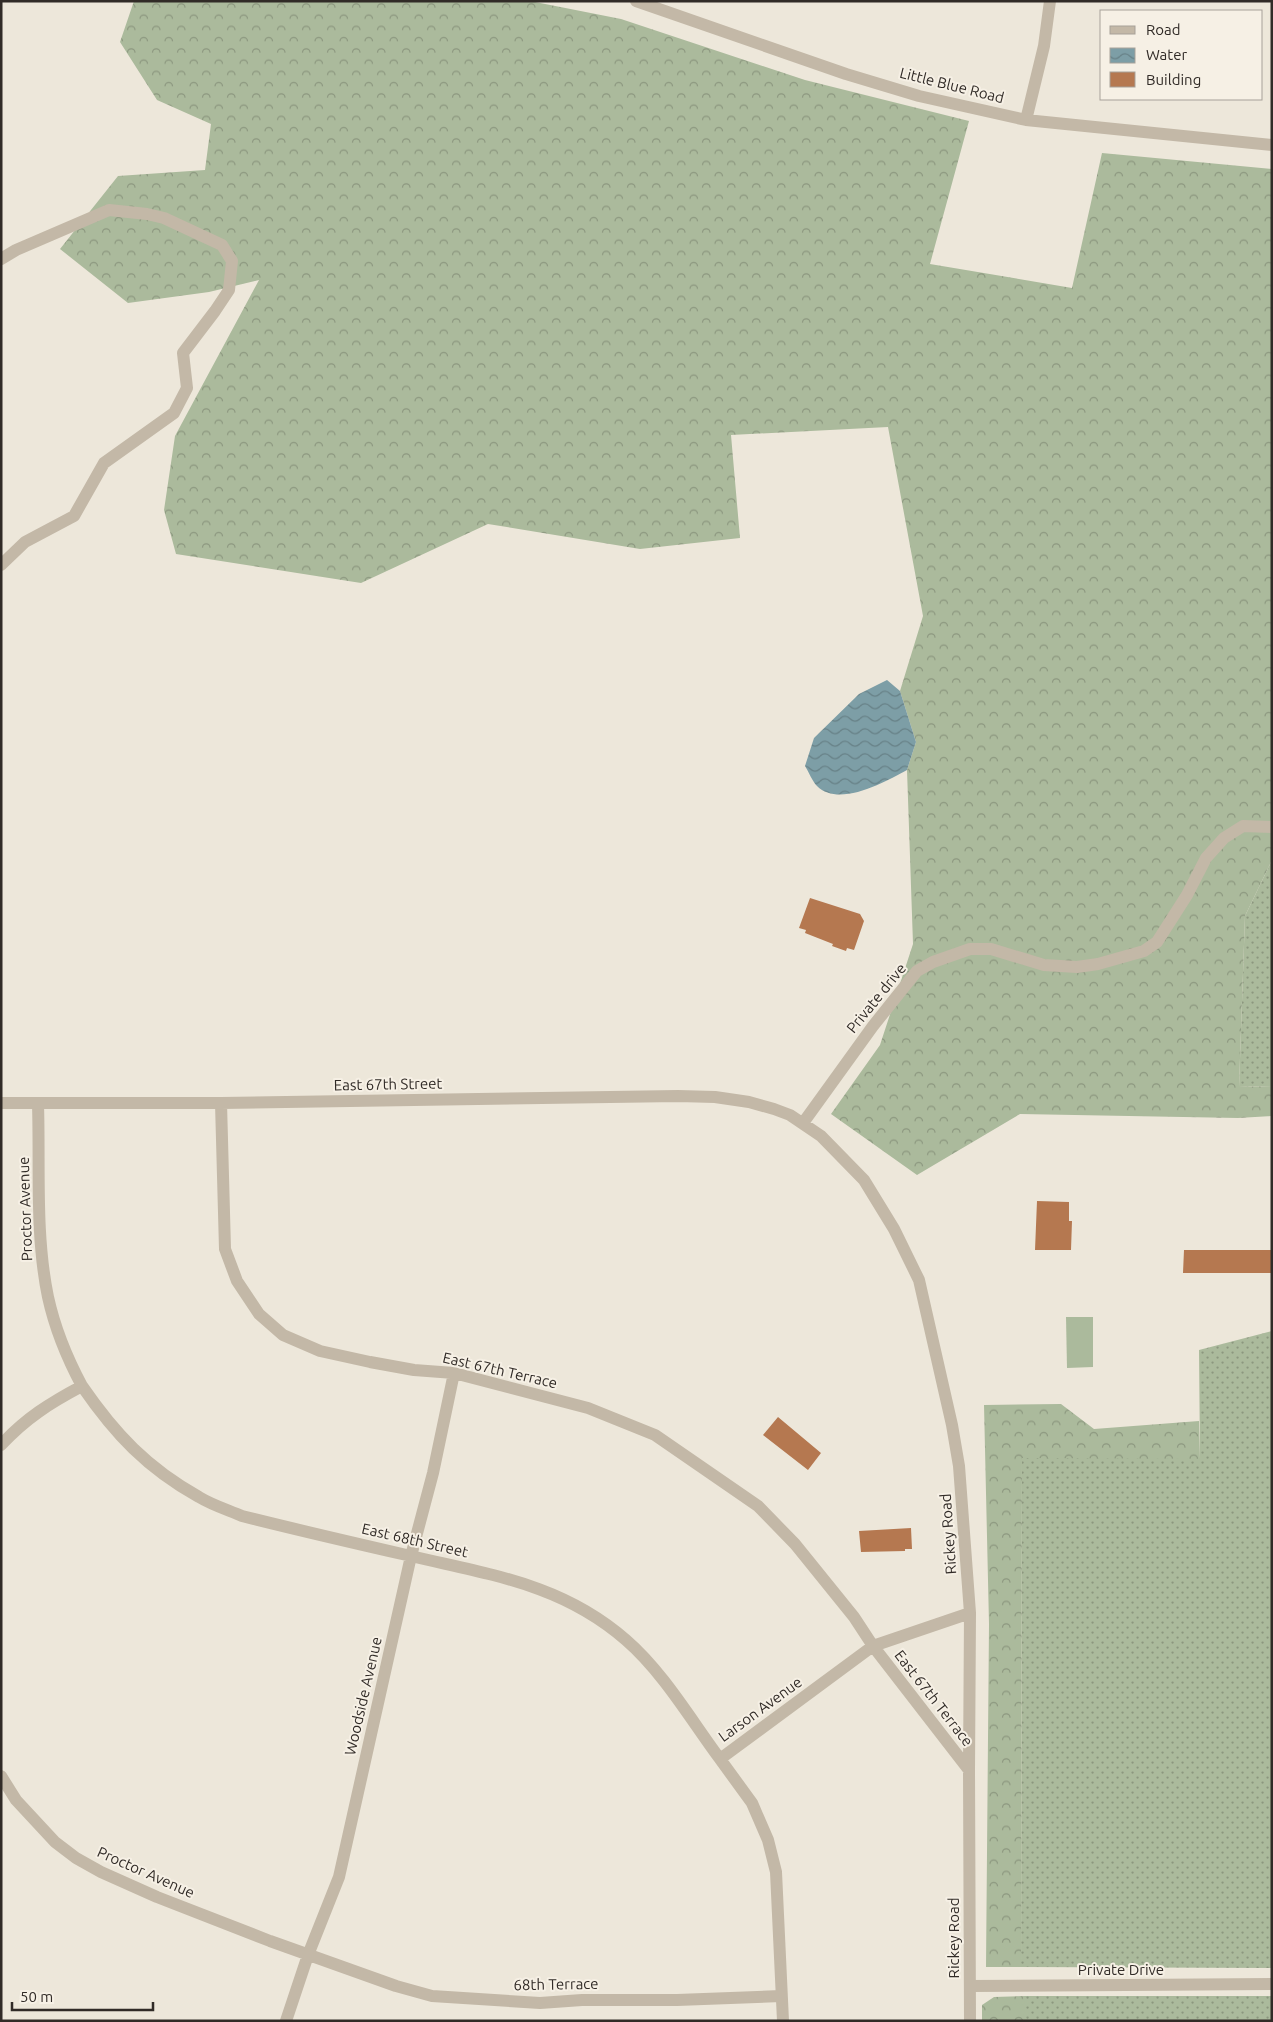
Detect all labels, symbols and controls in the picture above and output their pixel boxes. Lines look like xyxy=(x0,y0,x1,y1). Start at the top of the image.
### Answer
legend xyxy=(1100,10,1263,100)
text: Road xyxy=(1146,21,1181,38)
text: Water xyxy=(1146,46,1187,63)
street label: Little Blue Road xyxy=(898,64,1006,106)
text: Building xyxy=(1146,71,1201,88)
street label: Private drive xyxy=(843,960,909,1036)
street label: East 67th Street xyxy=(334,1075,443,1093)
street label: Proctor Avenue xyxy=(15,1156,35,1262)
street label: East 67th Terrace xyxy=(441,1349,559,1391)
street label: Rickey Road xyxy=(937,1493,959,1575)
street label: East 68th Street xyxy=(360,1519,470,1561)
street label: Woodside Avenue xyxy=(341,1635,385,1757)
street label: East 67th Terrace xyxy=(891,1647,977,1749)
street label: Larson Avenue xyxy=(715,1673,805,1745)
street label: Proctor Avenue xyxy=(95,1843,197,1901)
street label: Rickey Road xyxy=(945,1898,962,1978)
street label: Private Drive xyxy=(1078,1961,1164,1978)
street label: 68th Terrace xyxy=(513,1975,599,1993)
scale bar xyxy=(12,1980,154,2012)
text: 50 m xyxy=(20,1988,53,2005)

